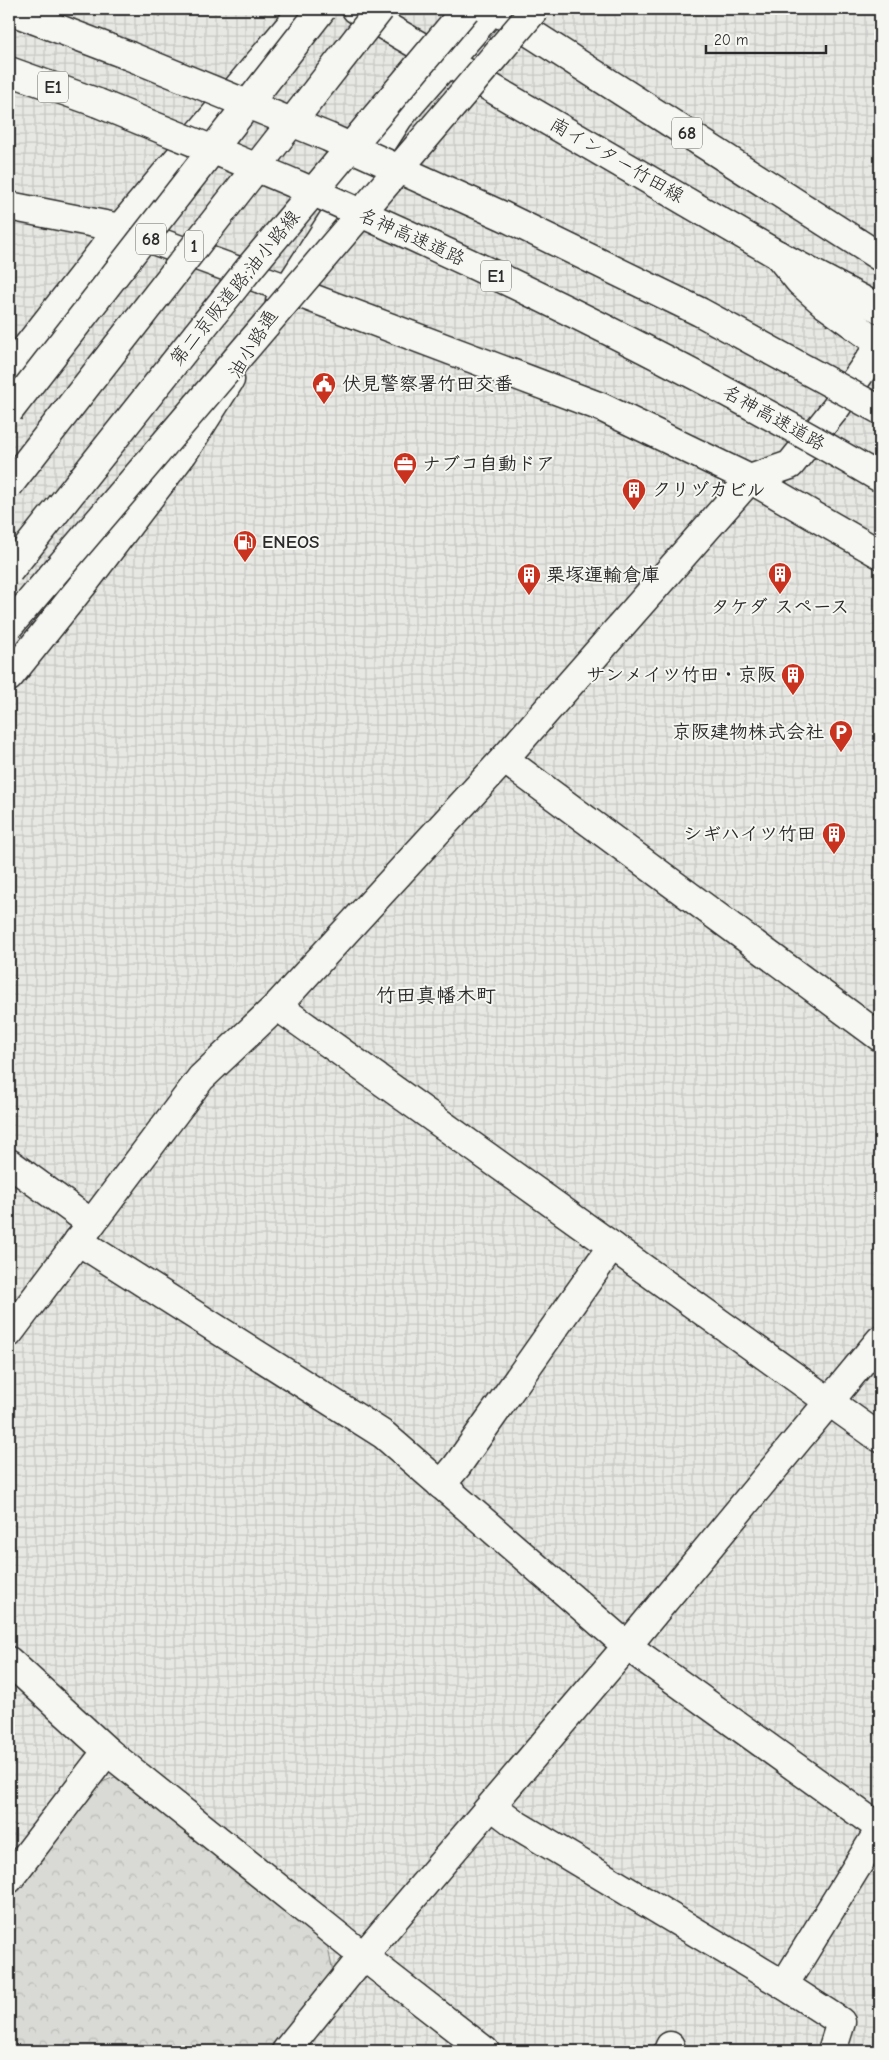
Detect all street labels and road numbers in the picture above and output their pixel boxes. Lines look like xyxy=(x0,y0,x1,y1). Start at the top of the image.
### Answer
road number: E1 xyxy=(38,72,68,102)
street label: 南インター竹田線 xyxy=(546,113,688,207)
road number: 68 xyxy=(672,118,702,148)
street label: 名神高速道路 xyxy=(355,204,469,270)
street label: 第二京阪道路;油小路線 xyxy=(165,206,305,370)
road number: 68 xyxy=(136,223,166,254)
road number: 1 xyxy=(185,230,203,262)
road number: E1 xyxy=(481,260,511,292)
street label: 油小路通 xyxy=(224,306,282,382)
street label: 名神高速道路 xyxy=(719,381,829,455)

